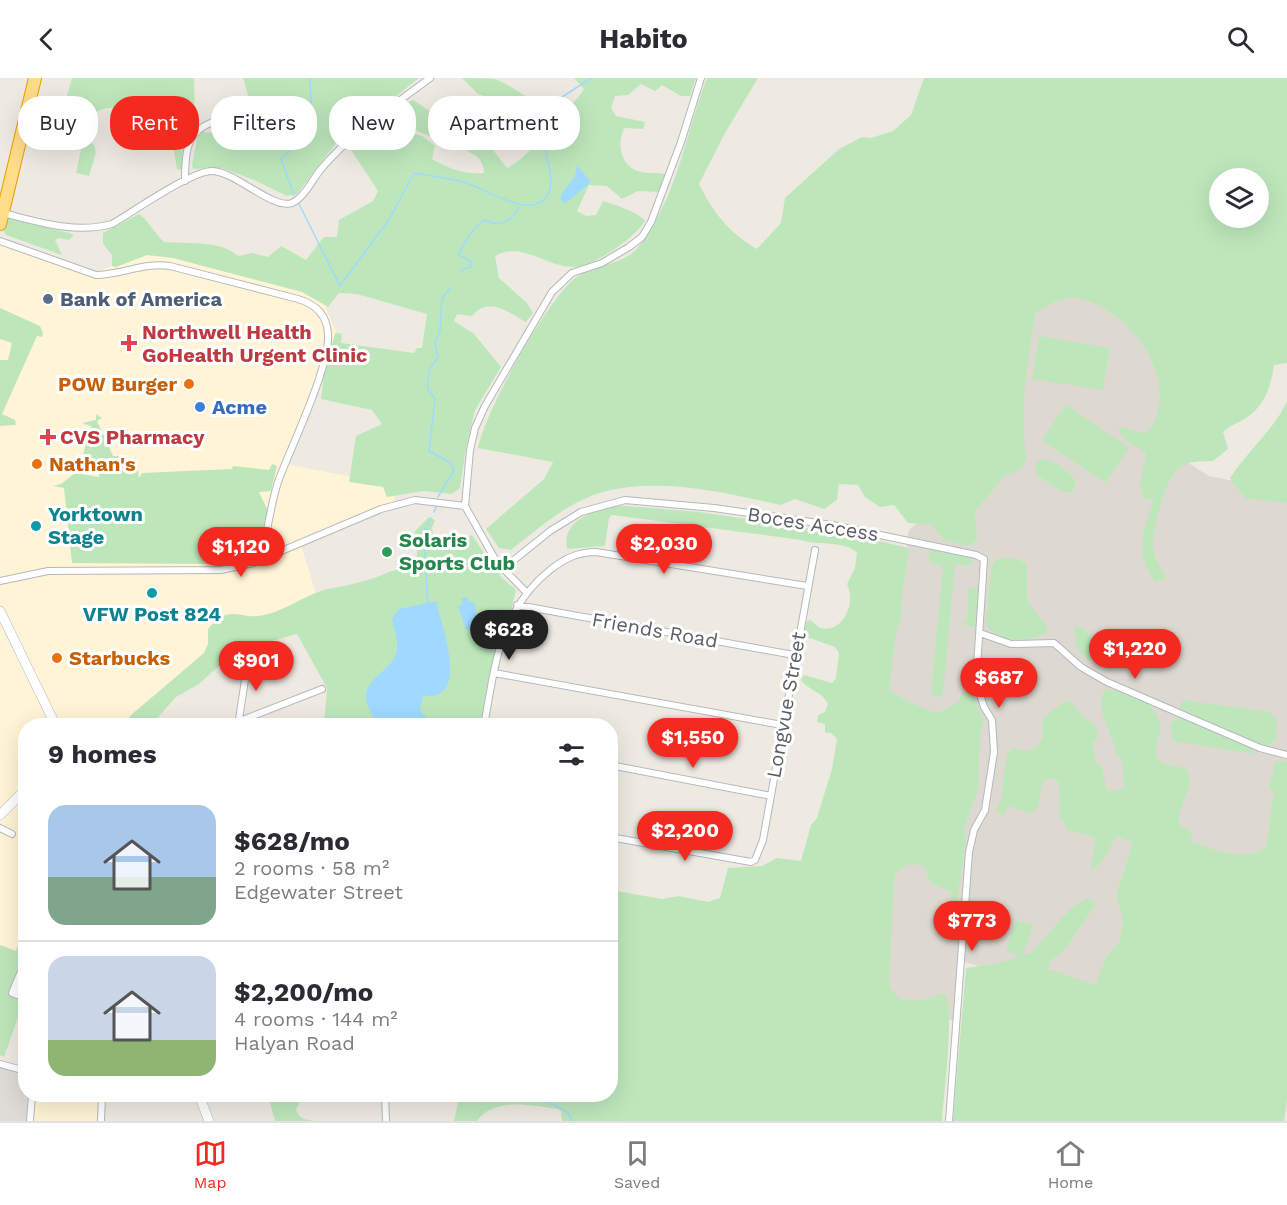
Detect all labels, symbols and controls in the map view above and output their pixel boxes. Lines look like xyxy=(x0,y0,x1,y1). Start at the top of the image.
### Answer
icon: back xyxy=(30,23,63,56)
text: Habito xyxy=(599,23,688,55)
icon: search xyxy=(1224,23,1257,56)
chip: Buy xyxy=(18,96,98,150)
chip: Rent xyxy=(110,96,199,150)
chip: Filters xyxy=(211,96,317,150)
chip: New xyxy=(329,96,416,150)
chip: Apartment xyxy=(428,96,580,150)
map controls xyxy=(1209,168,1269,228)
button: layers xyxy=(1209,168,1269,228)
place label: Bank of America xyxy=(60,287,222,311)
marker: Bank of America xyxy=(41,292,55,306)
place label: Northwell Health GoHealth Urgent Clinic xyxy=(142,320,367,367)
marker: Northwell Health GoHealth Urgent Clinic xyxy=(120,334,138,352)
place label: POW Burger xyxy=(58,372,177,396)
marker: POW Burger xyxy=(182,377,196,391)
place label: Acme xyxy=(212,395,267,419)
marker: Acme xyxy=(193,400,207,414)
place label: CVS Pharmacy xyxy=(60,425,205,449)
marker: CVS Pharmacy xyxy=(41,430,55,444)
place label: Nathan's xyxy=(49,452,136,476)
marker: Nathan's xyxy=(30,457,44,471)
place label: Yorktown Stage xyxy=(48,502,143,549)
street label: Boces Access xyxy=(746,502,880,546)
marker: Yorktown Stage xyxy=(29,519,43,533)
pin: $2,030 xyxy=(615,524,713,575)
pin: $1,120 xyxy=(192,527,290,578)
place label: Solaris Sports Club xyxy=(399,528,515,575)
text: $2,030 xyxy=(630,531,698,555)
text: $1,120 xyxy=(212,534,270,558)
marker: Solaris Sports Club xyxy=(380,545,394,559)
marker: VFW Post 824 xyxy=(145,586,159,600)
place label: VFW Post 824 xyxy=(83,602,221,626)
street label: Friends Road xyxy=(590,607,720,653)
pin: $628 xyxy=(473,610,545,661)
text: $628 xyxy=(484,617,534,641)
street label: Longvue Street xyxy=(761,629,811,780)
pin: $1,220 xyxy=(1086,629,1184,680)
text: $1,220 xyxy=(1103,636,1167,660)
pin: $901 xyxy=(220,641,292,692)
place label: Starbucks xyxy=(69,646,171,670)
text: $901 xyxy=(233,648,279,672)
marker: Starbucks xyxy=(50,651,64,665)
pin: $687 xyxy=(963,658,1035,709)
text: $687 xyxy=(974,665,1024,689)
pin: $1,550 xyxy=(644,718,742,769)
text: $1,550 xyxy=(661,725,725,749)
icon: filters xyxy=(555,738,588,771)
text: 9 homes xyxy=(48,739,157,769)
pin: $2,200 xyxy=(636,811,734,862)
text: $2,200 xyxy=(651,818,719,842)
text: $628/mo xyxy=(234,826,350,856)
icon: home xyxy=(96,829,168,901)
text: 2 rooms · 58 m² xyxy=(234,856,389,880)
text: Edgewater Street xyxy=(234,880,403,904)
pin: $773 xyxy=(936,901,1008,952)
text: $773 xyxy=(948,908,997,932)
text: $2,200/mo xyxy=(234,977,373,1007)
icon: home xyxy=(96,980,168,1052)
text: 4 rooms · 144 m² xyxy=(234,1007,398,1031)
text: Halyan Road xyxy=(234,1031,355,1055)
tab: Map xyxy=(194,1137,227,1192)
tab: Saved xyxy=(614,1137,660,1192)
tab: Home xyxy=(1048,1137,1093,1192)

